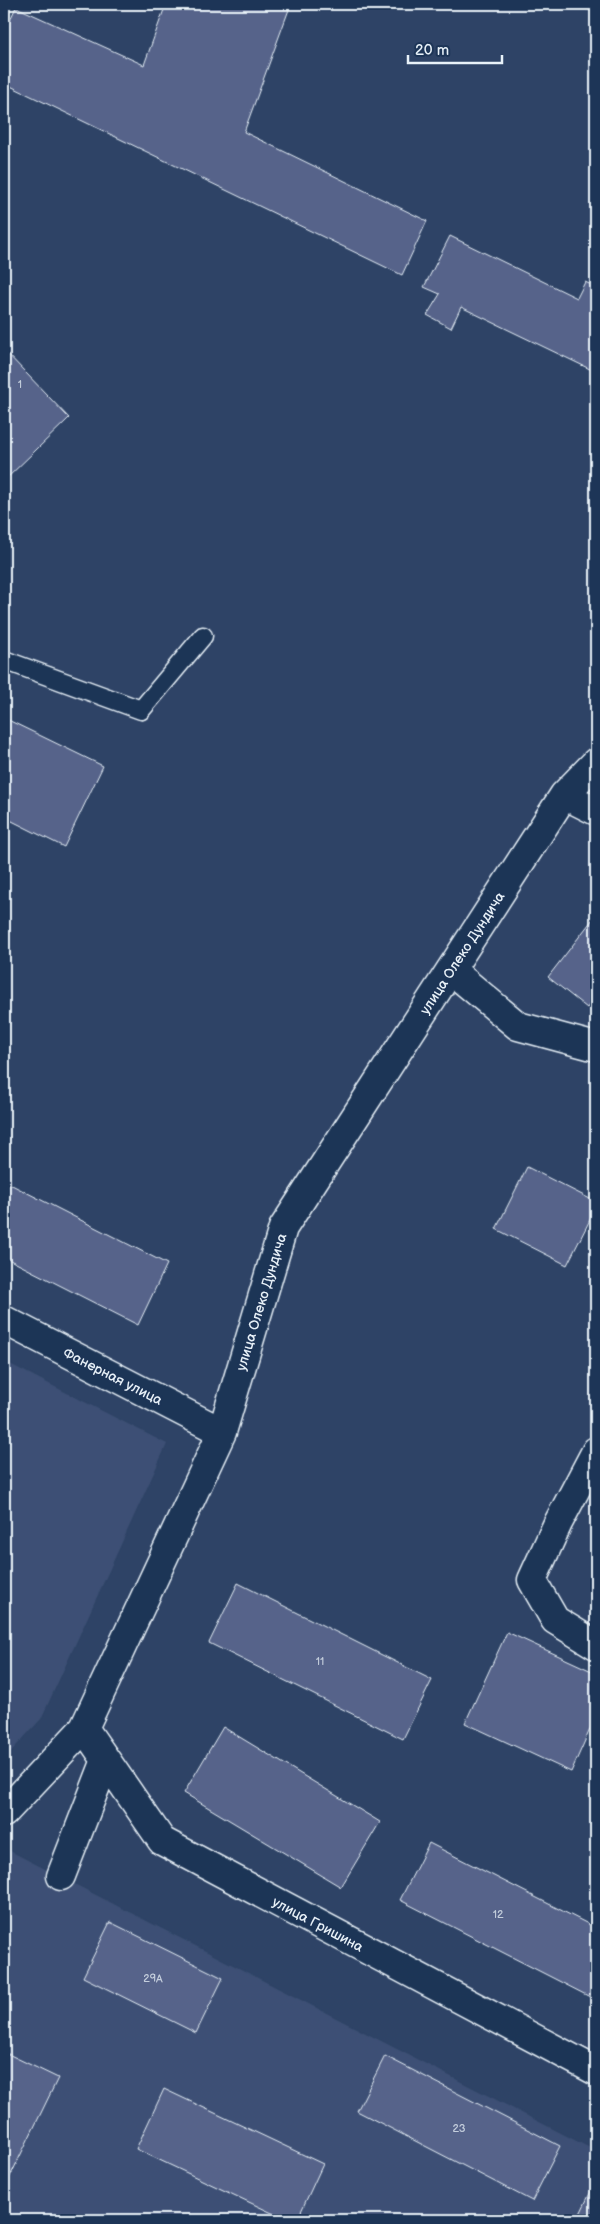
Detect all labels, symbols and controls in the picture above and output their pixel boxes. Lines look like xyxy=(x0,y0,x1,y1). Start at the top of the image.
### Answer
scale bar xyxy=(408,32,501,64)
text: 20 m xyxy=(415,41,449,60)
house number: 1 xyxy=(18,378,22,391)
street label: улица Олеко Дундича xyxy=(416,888,509,1018)
street label: улица Олеко Дундича xyxy=(232,1231,291,1373)
street label: Фанерная улица xyxy=(60,1344,166,1409)
house number: 11 xyxy=(316,1655,324,1668)
street label: улица Гришина xyxy=(269,1893,367,1956)
house number: 12 xyxy=(493,1908,504,1921)
house number: 29А xyxy=(143,1972,163,1985)
house number: 23 xyxy=(452,2122,466,2135)

